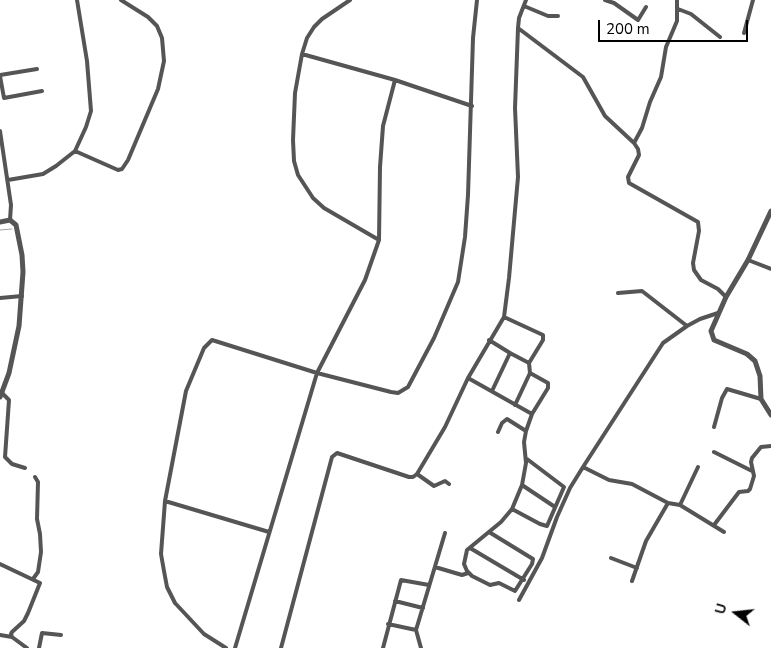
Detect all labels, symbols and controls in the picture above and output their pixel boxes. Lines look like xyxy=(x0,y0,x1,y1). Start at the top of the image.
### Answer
scale bar xyxy=(601,10,751,42)
text: 200 m xyxy=(606,19,650,39)
north arrow xyxy=(711,588,761,638)
text: U xyxy=(711,601,732,616)

